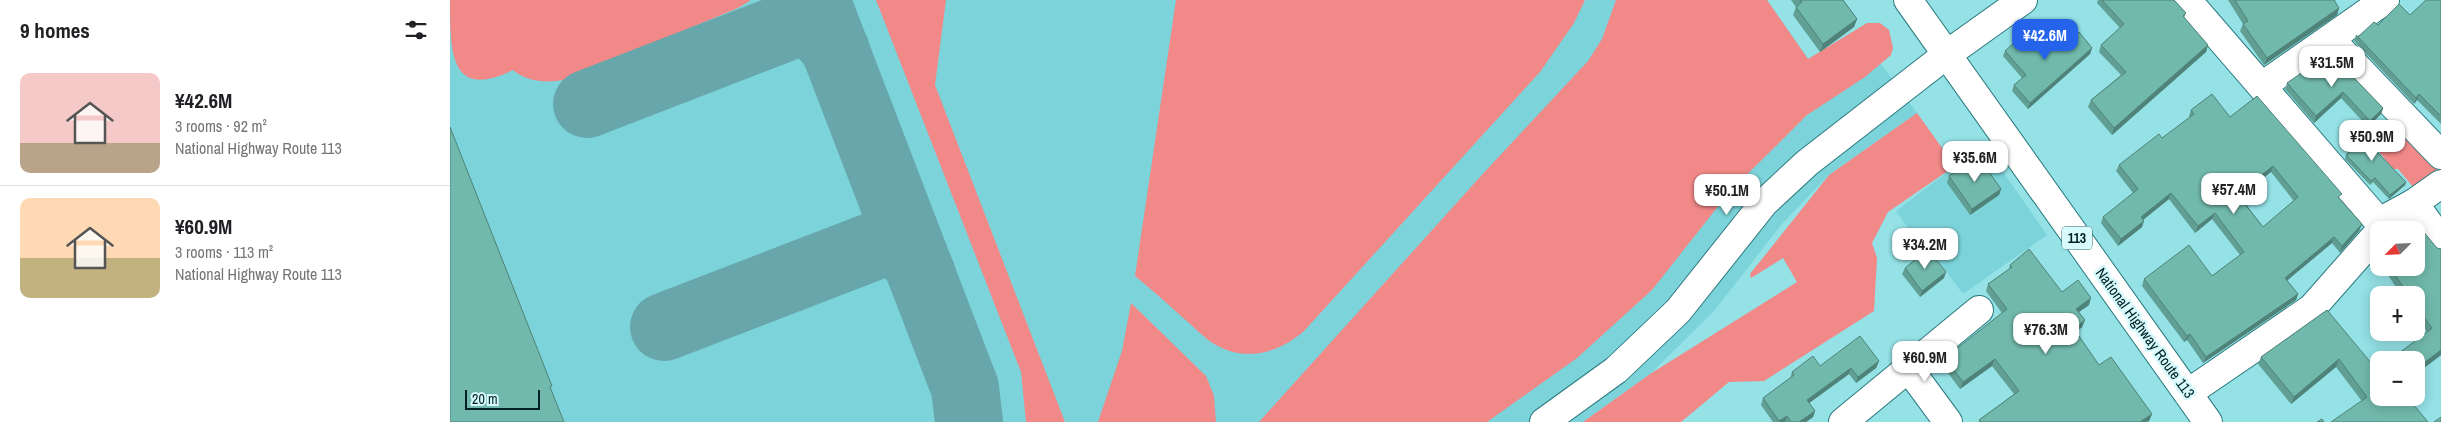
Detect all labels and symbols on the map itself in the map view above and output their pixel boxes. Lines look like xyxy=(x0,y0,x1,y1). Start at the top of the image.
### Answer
pin: ¥42.6M xyxy=(2004,18,2086,61)
pin: ¥31.5M xyxy=(2291,46,2373,88)
pin: ¥50.9M xyxy=(2331,120,2413,162)
pin: ¥35.6M xyxy=(1934,140,2016,183)
pin: ¥57.4M xyxy=(2193,172,2275,215)
pin: ¥50.1M xyxy=(1686,174,1768,216)
north arrow xyxy=(2370,221,2425,276)
road number: 113 xyxy=(2062,227,2092,250)
pin: ¥34.2M xyxy=(1884,228,1966,270)
street label: National Highway Route 113 xyxy=(2091,263,2200,402)
pin: ¥76.3M xyxy=(2005,312,2087,355)
pin: ¥60.9M xyxy=(1884,340,1966,383)
scale bar xyxy=(465,387,540,410)

